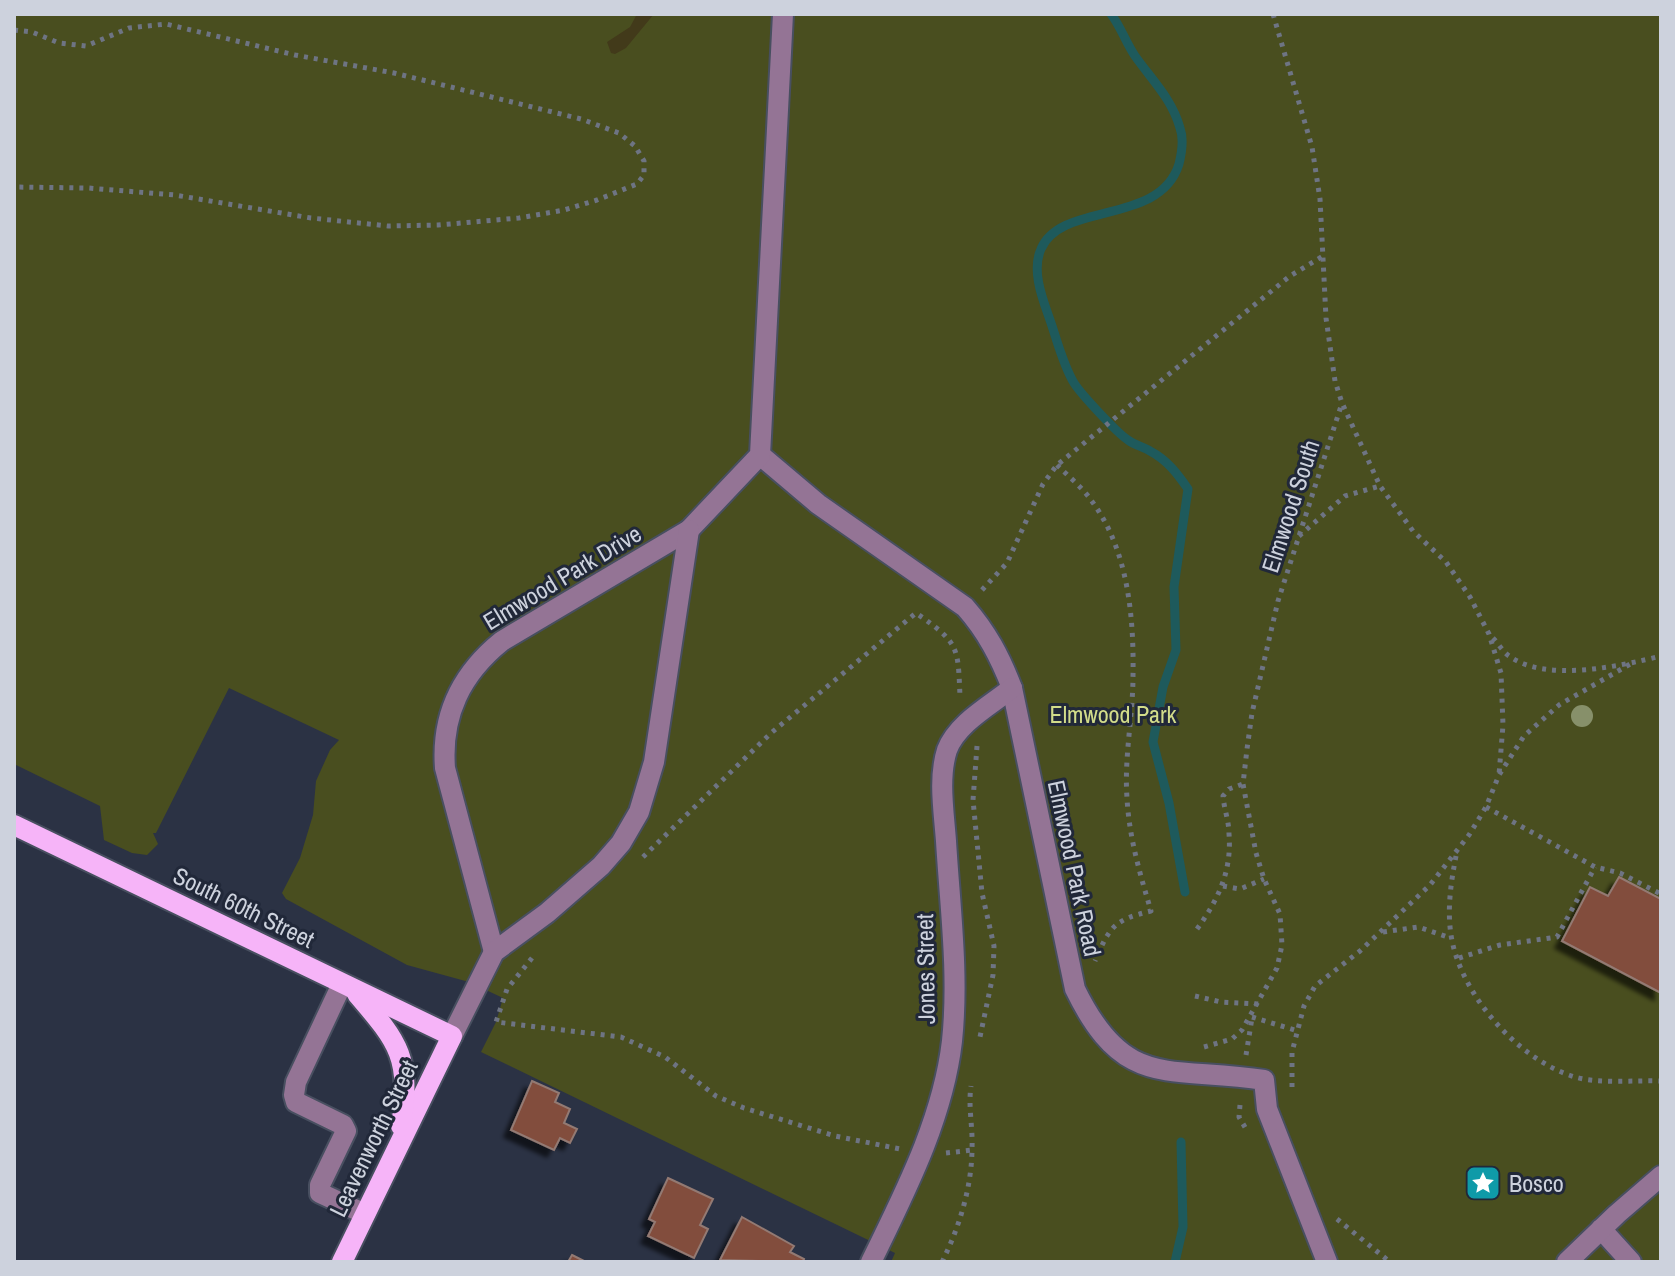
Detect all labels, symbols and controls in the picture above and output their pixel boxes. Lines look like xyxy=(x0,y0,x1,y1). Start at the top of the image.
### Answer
street label: Elmwood South xyxy=(1253,436,1327,576)
street label: Elmwood Park Drive xyxy=(477,517,647,637)
park label: Elmwood Park xyxy=(1050,698,1177,730)
street label: Elmwood Park Road xyxy=(1041,777,1109,959)
street label: South 60th Street xyxy=(168,859,320,955)
street label: Jones Street xyxy=(908,913,942,1025)
street label: Leavenworth Street xyxy=(321,1054,425,1222)
place icon: Bosco xyxy=(1464,1164,1502,1202)
place label: Bosco xyxy=(1509,1167,1564,1199)

